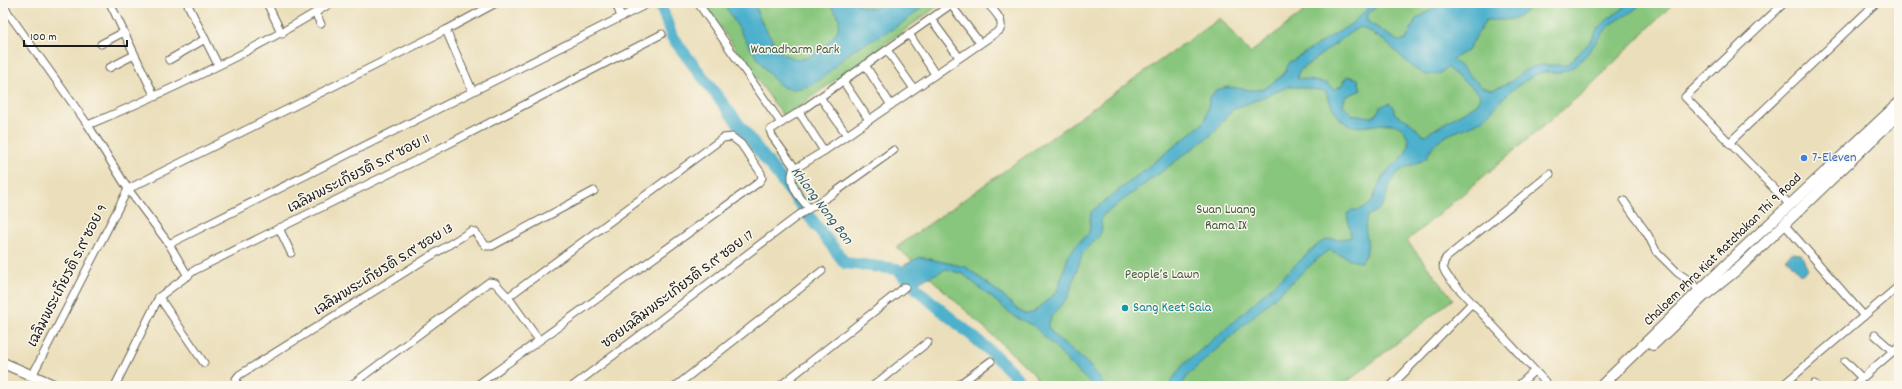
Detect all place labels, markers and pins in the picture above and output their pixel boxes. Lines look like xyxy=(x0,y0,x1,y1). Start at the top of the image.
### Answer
place label: 7-Eleven xyxy=(1812,148,1856,168)
marker: 7-Eleven xyxy=(1799,153,1809,163)
place label: Sang Keet Sala xyxy=(1133,298,1212,318)
marker: Sang Keet Sala xyxy=(1120,303,1130,313)

